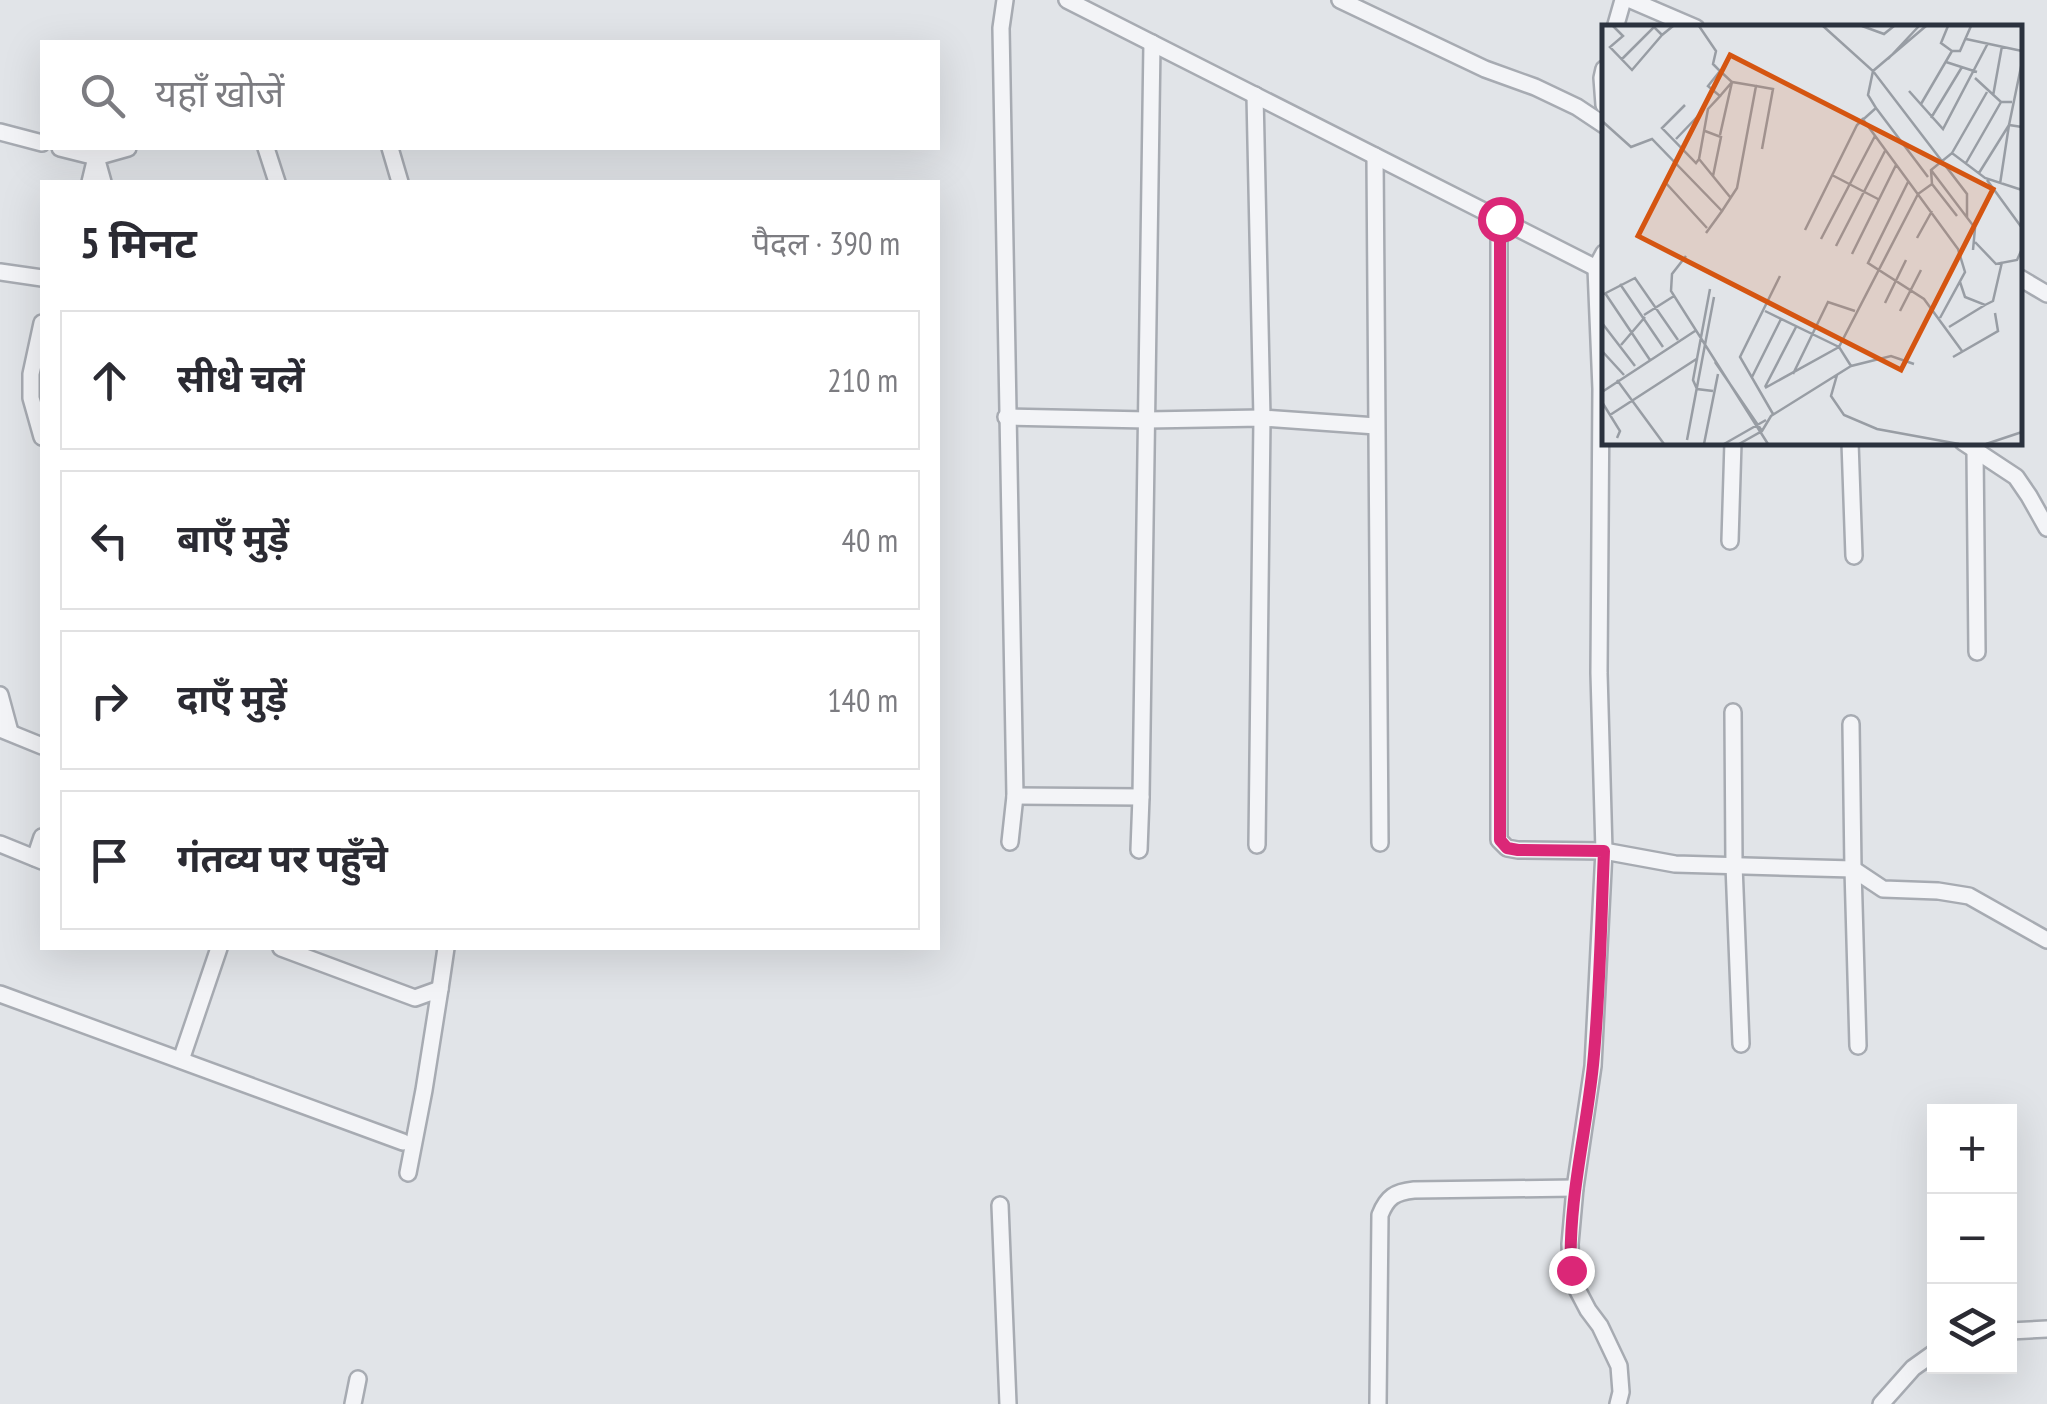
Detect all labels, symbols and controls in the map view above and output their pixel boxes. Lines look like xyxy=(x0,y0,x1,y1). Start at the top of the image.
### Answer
inset map xyxy=(1602,25,2022,445)
search box xyxy=(40,40,940,150)
icon: search xyxy=(75,68,130,123)
text: यहाँ खोजें xyxy=(155,68,284,117)
route start xyxy=(1478,197,1524,243)
text: 5 मिनट xyxy=(80,215,197,270)
text: पैदल · 390 m xyxy=(752,222,900,264)
icon: ahead xyxy=(82,353,137,408)
text: सीधे चलें xyxy=(177,353,305,402)
text: 210 m xyxy=(827,359,898,401)
icon: left xyxy=(82,513,137,568)
text: बाएँ मुड़ें xyxy=(177,513,289,562)
text: 40 m xyxy=(842,519,898,561)
icon: right xyxy=(82,673,137,728)
text: दाएँ मुड़ें xyxy=(177,673,287,722)
text: 140 m xyxy=(827,679,898,721)
icon: arrive xyxy=(82,833,137,888)
text: गंतव्य पर पहुँचे xyxy=(177,833,388,882)
map controls xyxy=(1927,1104,2017,1374)
button: + xyxy=(1927,1104,2017,1194)
button: − xyxy=(1927,1194,2017,1284)
route end xyxy=(1549,1248,1595,1294)
button: layers xyxy=(1927,1284,2017,1374)

